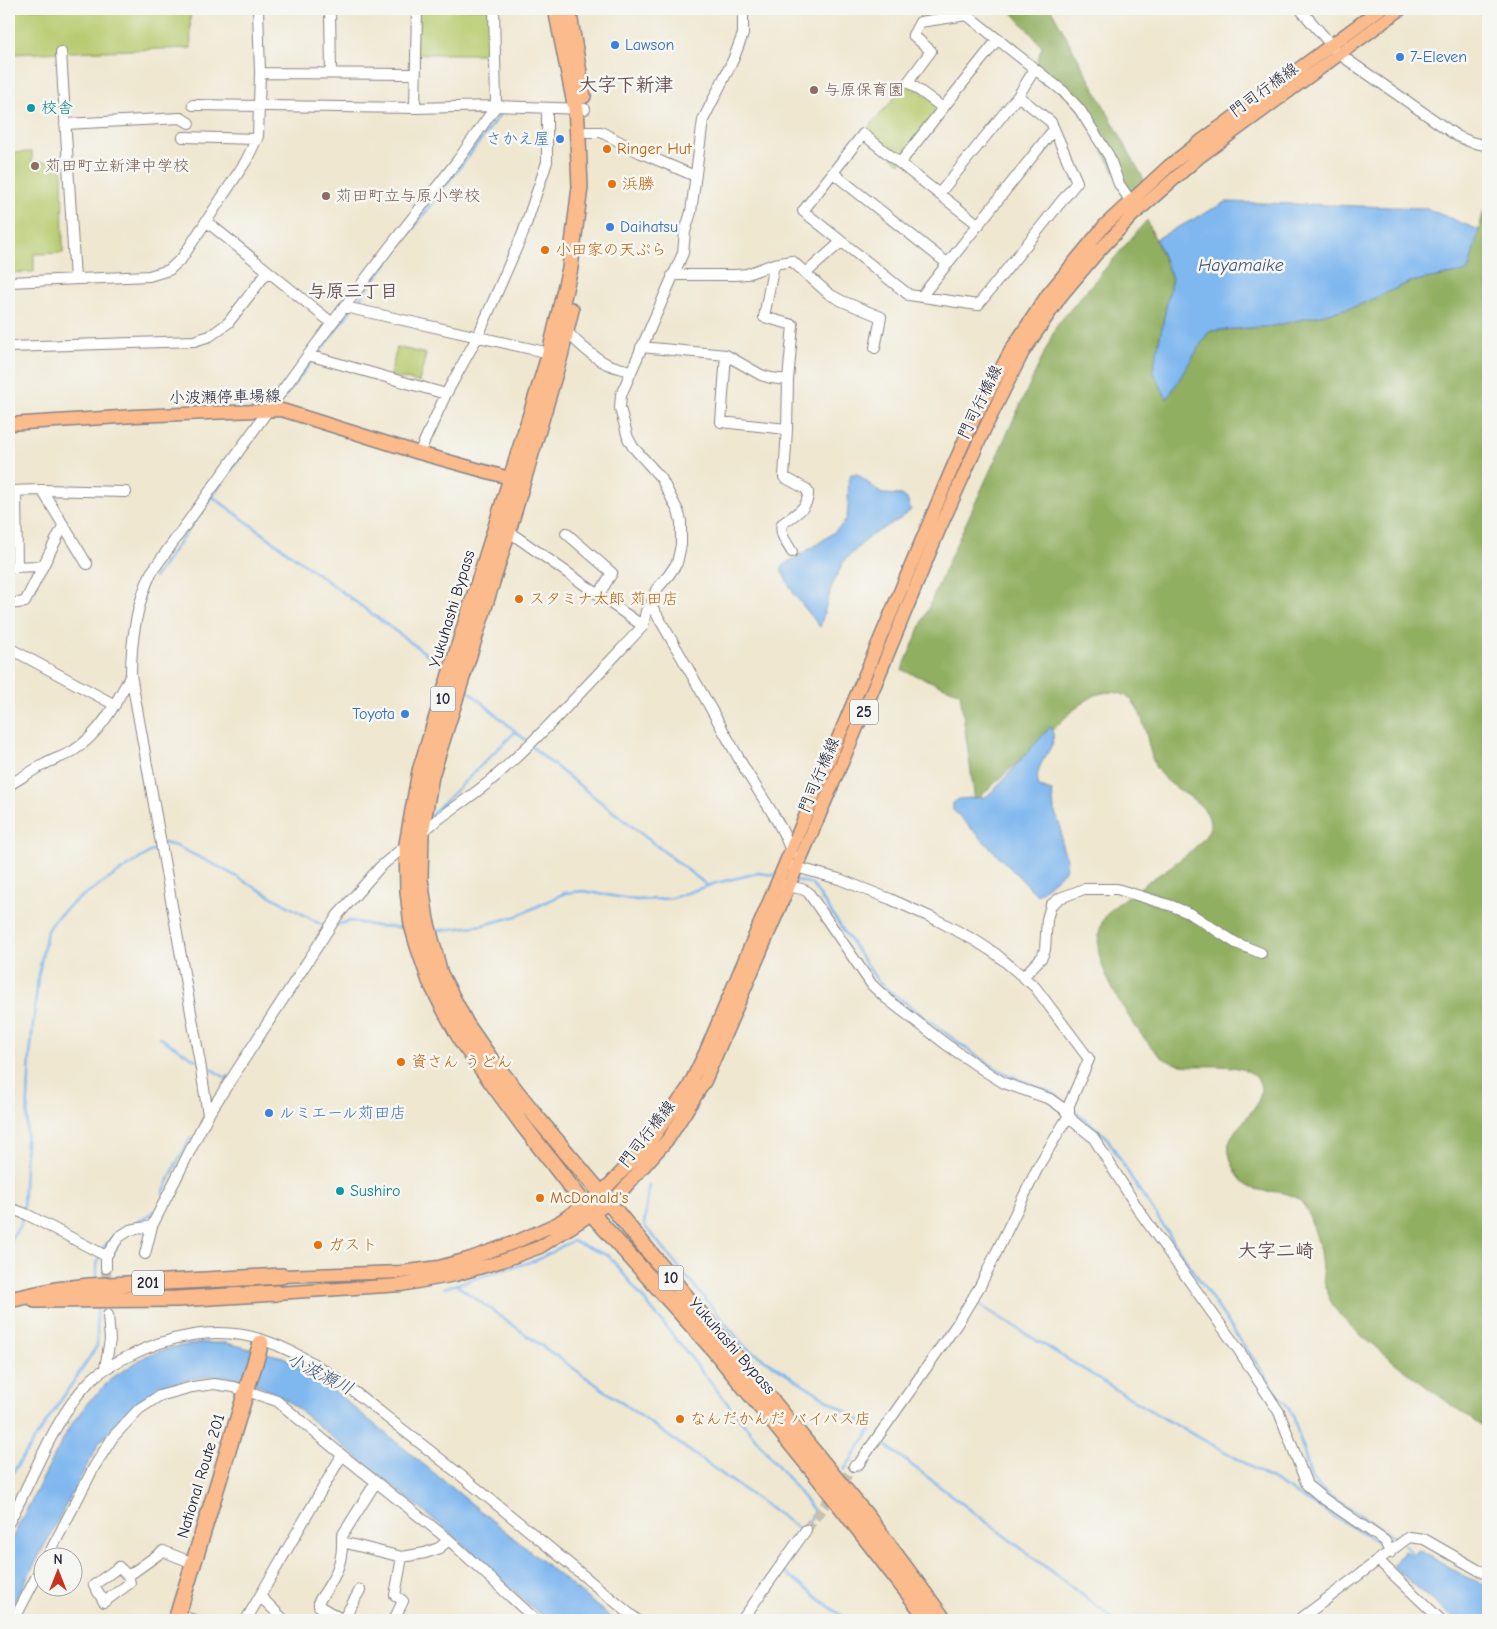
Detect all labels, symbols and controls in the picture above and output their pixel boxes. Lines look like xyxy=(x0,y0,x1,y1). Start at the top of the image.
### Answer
place label: Lawson xyxy=(625,36,674,54)
marker: Lawson xyxy=(609,39,621,51)
place label: 7-Eleven xyxy=(1410,48,1467,66)
marker: 7-Eleven xyxy=(1394,51,1406,63)
street label: 門司行橋線 xyxy=(1226,59,1302,121)
district label: 大字下新津 xyxy=(578,74,674,96)
place label: 与原保育園 xyxy=(824,81,904,99)
marker: 与原保育園 xyxy=(808,84,820,96)
place label: 校舎 xyxy=(41,99,73,117)
marker: 校舎 xyxy=(25,102,37,114)
place label: さかえ屋 xyxy=(486,130,550,148)
marker: さかえ屋 xyxy=(554,133,566,145)
place label: Ringer Hut xyxy=(617,140,692,158)
marker: Ringer Hut xyxy=(601,143,613,155)
place label: 苅田町立新津中学校 xyxy=(45,157,189,175)
marker: 苅田町立新津中学校 xyxy=(29,160,41,172)
place label: 浜勝 xyxy=(622,175,654,193)
marker: 浜勝 xyxy=(606,178,618,190)
place label: 苅田町立与原小学校 xyxy=(336,187,480,205)
marker: 苅田町立与原小学校 xyxy=(320,190,332,202)
place label: Daihatsu xyxy=(620,218,678,236)
marker: Daihatsu xyxy=(604,221,616,233)
place label: 小田家の天ぷら xyxy=(555,241,667,259)
marker: 小田家の天ぷら xyxy=(539,244,551,256)
water label: Hayamaike xyxy=(1198,255,1284,276)
district label: 与原三丁目 xyxy=(308,281,398,302)
street label: 門司行橋線 xyxy=(954,362,1006,442)
street label: 小波瀬停車場線 xyxy=(169,387,281,407)
street label: Yukuhashi Bypass xyxy=(426,548,479,670)
place label: スタミナ太郎 苅田店 xyxy=(529,590,678,608)
marker: スタミナ太郎 苅田店 xyxy=(513,593,525,605)
road number: 10 xyxy=(430,686,456,712)
road number: 25 xyxy=(850,700,878,724)
place label: Toyota xyxy=(352,705,395,723)
marker: Toyota xyxy=(399,708,411,720)
street label: 門司行橋線 xyxy=(795,735,843,815)
place label: 資さん うどん xyxy=(411,1053,513,1071)
marker: 資さん うどん xyxy=(395,1056,407,1068)
street label: 門司行橋線 xyxy=(615,1097,679,1171)
place label: ルミエール苅田店 xyxy=(279,1104,406,1122)
marker: ルミエール苅田店 xyxy=(263,1107,275,1119)
place label: Sushiro xyxy=(350,1182,400,1200)
marker: Sushiro xyxy=(334,1185,346,1197)
place label: McDonald's xyxy=(550,1189,629,1207)
marker: McDonald's xyxy=(534,1192,546,1204)
place label: ガスト xyxy=(328,1236,378,1254)
marker: ガスト xyxy=(312,1239,324,1251)
district label: 大字二崎 xyxy=(1238,1240,1314,1262)
road number: 10 xyxy=(658,1266,684,1290)
road number: 201 xyxy=(132,1270,164,1296)
street label: Yukuhashi Bypass xyxy=(685,1294,779,1398)
water label: 小波瀬川 xyxy=(283,1348,357,1400)
place label: なんだかんだ バイパス店 xyxy=(690,1410,871,1428)
street label: National Route 201 xyxy=(173,1412,229,1540)
marker: なんだかんだ バイパス店 xyxy=(674,1413,686,1425)
north arrow xyxy=(32,1546,82,1596)
text: N xyxy=(53,1551,63,1568)

